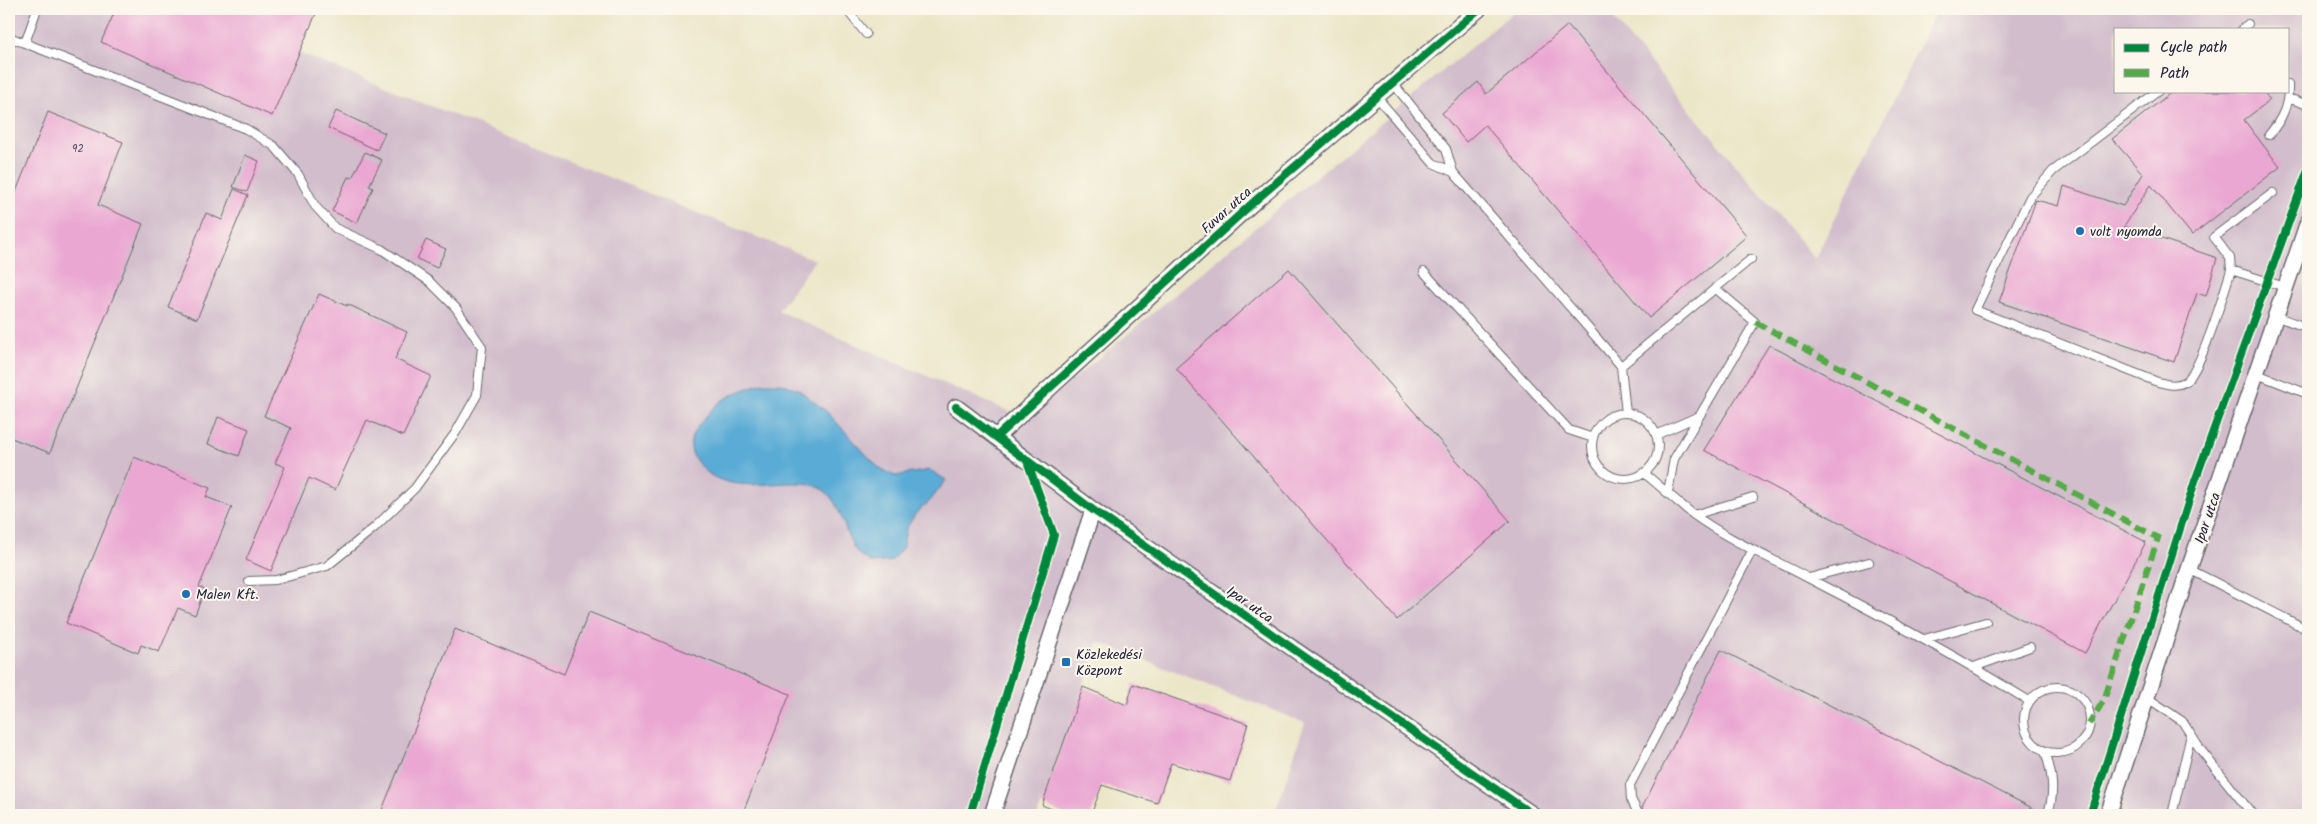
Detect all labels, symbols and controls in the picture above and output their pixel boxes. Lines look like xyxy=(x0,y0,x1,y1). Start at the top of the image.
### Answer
legend xyxy=(2114,28,2290,92)
text: Cycle path xyxy=(2160,36,2227,60)
text: Path xyxy=(2160,62,2189,86)
house number: 92 xyxy=(72,140,84,158)
street label: Fuvar utca xyxy=(1196,182,1257,240)
place label: volt nyomda xyxy=(2090,221,2162,243)
marker: volt nyomda xyxy=(2074,225,2086,237)
street label: Ipar utca xyxy=(2189,490,2227,547)
street label: Ipar utca xyxy=(1221,581,1277,629)
place label: Malen Kft. xyxy=(196,584,259,606)
marker: Malen Kft. xyxy=(180,588,192,600)
place label: Közlekedési Központ xyxy=(1076,644,1142,682)
marker: Közlekedési Központ xyxy=(1060,656,1072,668)

